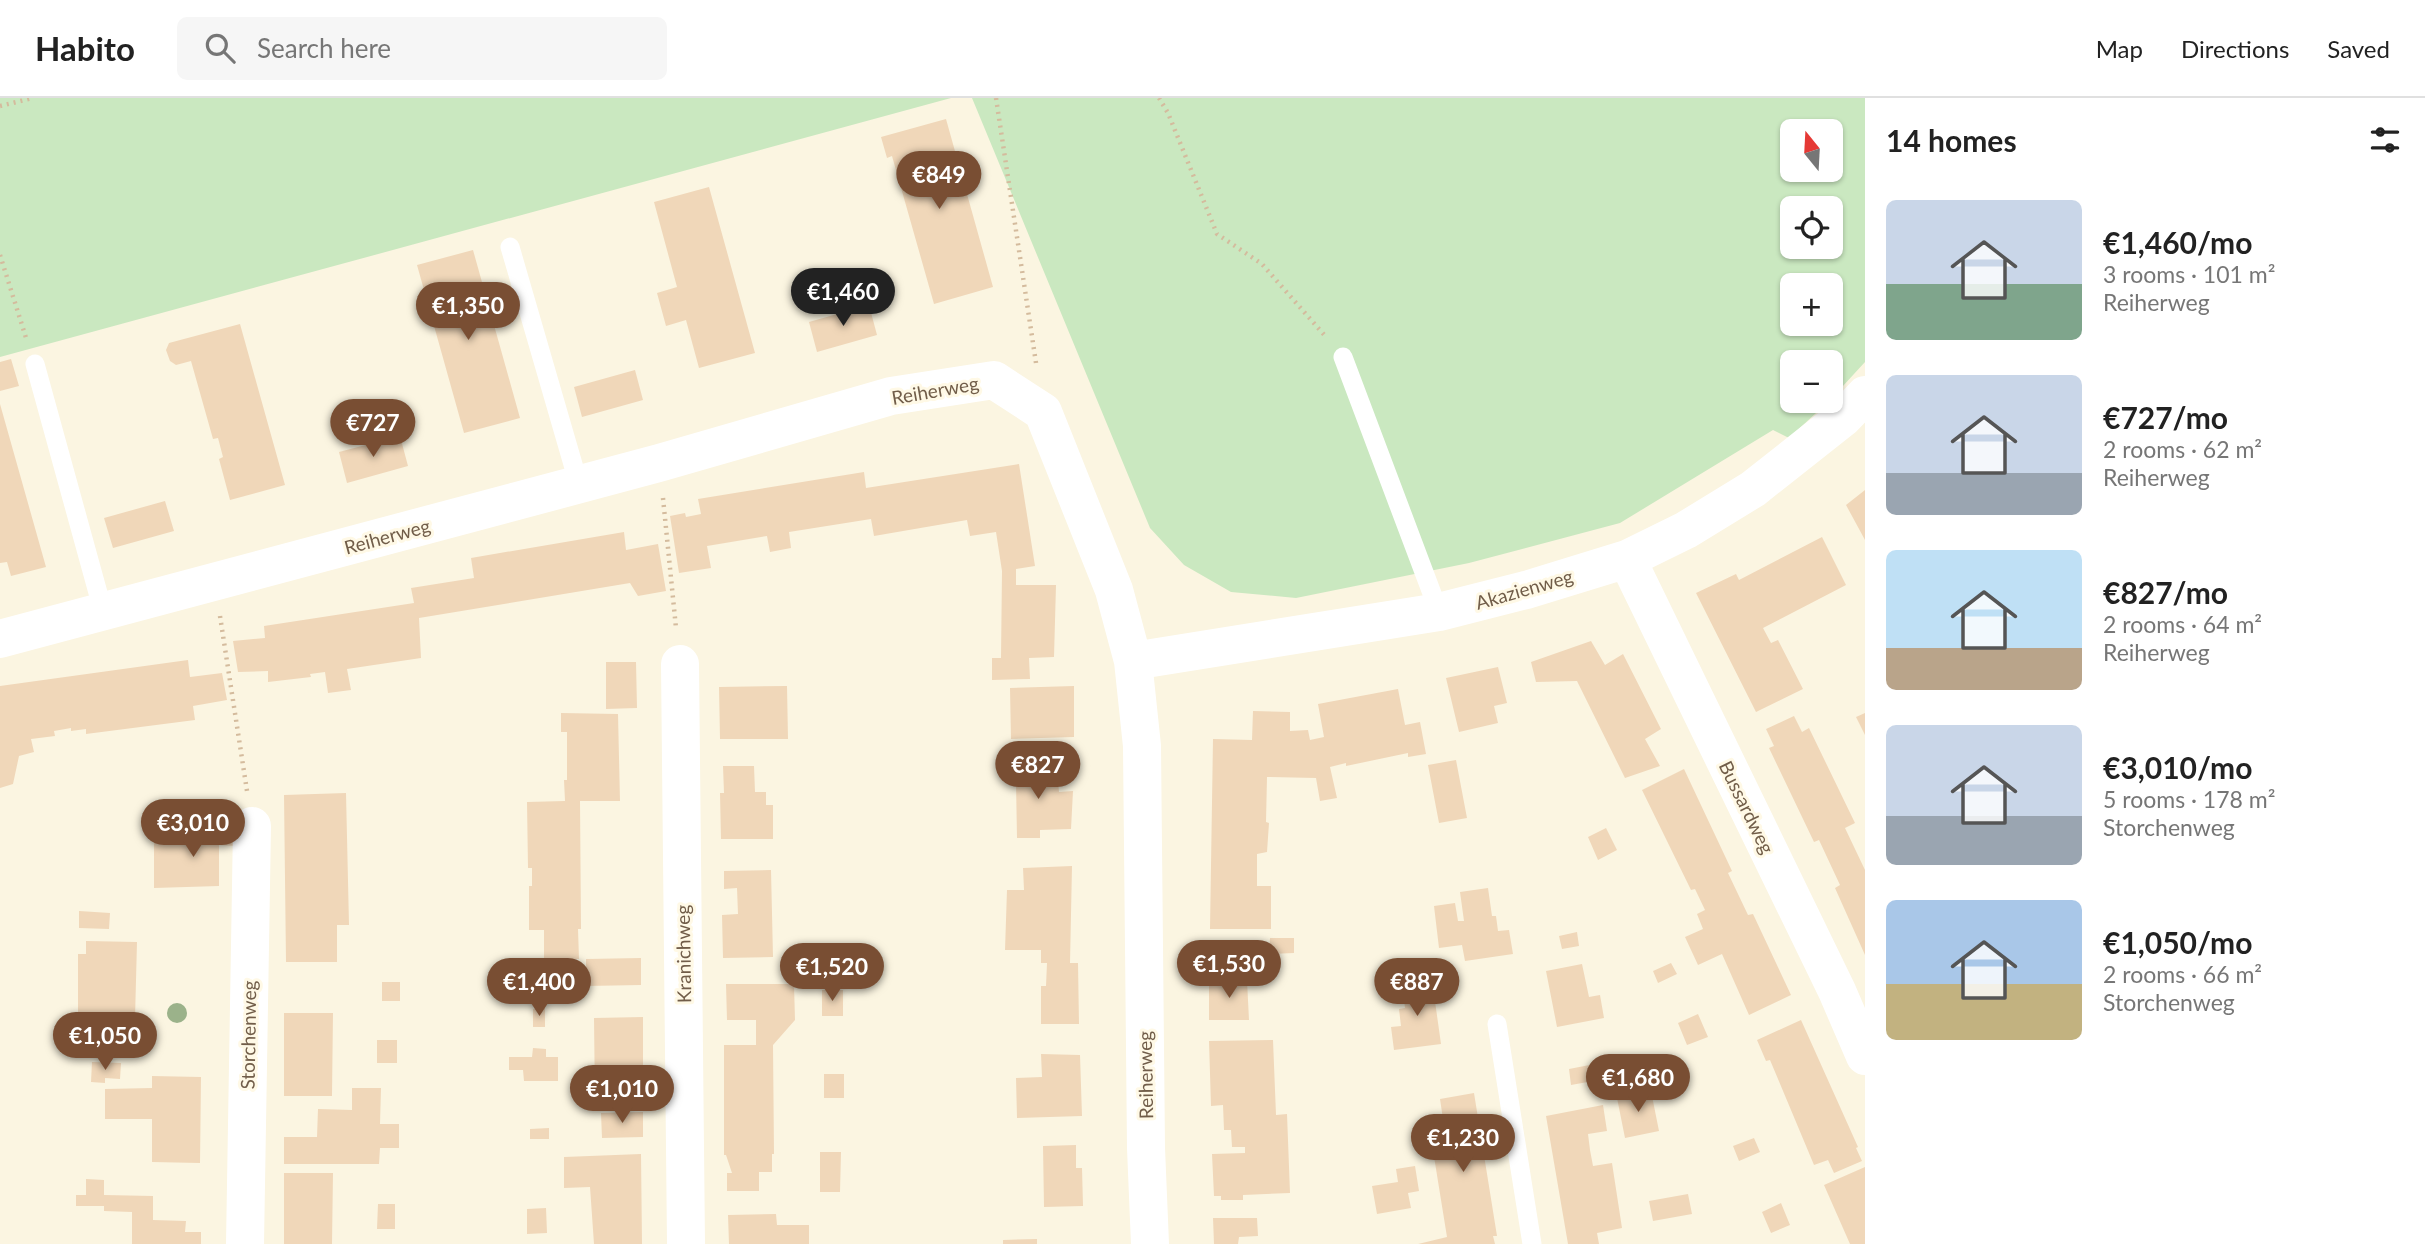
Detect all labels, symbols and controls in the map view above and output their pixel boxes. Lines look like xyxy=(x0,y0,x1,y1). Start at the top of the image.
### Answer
search box xyxy=(177,17,667,80)
text: Habito xyxy=(35,28,135,68)
icon: search xyxy=(201,29,239,67)
text: Search here xyxy=(257,32,391,64)
text: Map xyxy=(2096,34,2143,63)
text: Directions xyxy=(2181,34,2289,63)
text: Saved xyxy=(2327,34,2390,63)
north arrow xyxy=(1780,119,1843,182)
map controls xyxy=(1780,119,1843,413)
icon: filters xyxy=(2366,121,2404,159)
text: 14 homes xyxy=(1886,122,2017,158)
pin: €849 xyxy=(898,152,980,211)
text: €849 xyxy=(912,160,966,188)
button: locate xyxy=(1780,196,1843,259)
text: €1,460/mo xyxy=(2103,224,2252,260)
icon: home xyxy=(1942,228,2026,312)
text: 3 rooms · 101 m² xyxy=(2103,260,2275,288)
pin: €1,460 xyxy=(786,268,900,328)
button: + xyxy=(1780,273,1843,336)
text: €1,460 xyxy=(807,277,879,305)
pin: €1,350 xyxy=(411,282,525,342)
text: Reiherweg xyxy=(2103,288,2210,316)
text: €1,350 xyxy=(432,291,504,319)
button: − xyxy=(1780,350,1843,413)
street label: Reiherweg xyxy=(890,371,981,409)
text: €727/mo xyxy=(2103,399,2228,435)
pin: €727 xyxy=(332,400,414,459)
icon: home xyxy=(1942,403,2026,487)
text: €727 xyxy=(346,408,400,436)
text: 2 rooms · 62 m² xyxy=(2103,435,2262,463)
text: Reiherweg xyxy=(2103,463,2210,491)
street label: Reiherweg xyxy=(341,513,433,559)
street label: Akazienweg xyxy=(1473,564,1576,614)
text: €827/mo xyxy=(2103,574,2228,610)
icon: home xyxy=(1942,578,2026,662)
text: 2 rooms · 64 m² xyxy=(2103,610,2262,638)
text: Reiherweg xyxy=(2103,638,2210,666)
pin: €827 xyxy=(997,742,1079,801)
text: €3,010/mo xyxy=(2103,749,2252,785)
text: €827 xyxy=(1011,750,1065,778)
icon: home xyxy=(1942,753,2026,837)
street label: Bussardweg xyxy=(1715,757,1779,857)
text: 5 rooms · 178 m² xyxy=(2103,785,2275,813)
pin: €3,010 xyxy=(136,800,250,859)
text: €3,010 xyxy=(157,808,229,836)
text: Storchenweg xyxy=(2103,813,2235,841)
street label: Kranichweg xyxy=(671,905,695,1003)
text: €1,050/mo xyxy=(2103,924,2252,960)
icon: home xyxy=(1942,928,2026,1012)
pin: €1,530 xyxy=(1172,940,1286,1000)
pin: €1,520 xyxy=(775,944,889,1003)
text: €1,530 xyxy=(1193,949,1265,977)
text: €1,520 xyxy=(796,952,868,980)
pin: €1,400 xyxy=(482,958,596,1018)
pin: €887 xyxy=(1376,958,1458,1018)
text: 2 rooms · 66 m² xyxy=(2103,960,2262,988)
text: €1,400 xyxy=(503,967,575,995)
text: €887 xyxy=(1390,967,1444,995)
street label: Storchenweg xyxy=(236,980,260,1090)
text: Storchenweg xyxy=(2103,988,2235,1016)
pin: €1,050 xyxy=(48,1012,162,1072)
text: €1,050 xyxy=(69,1021,141,1049)
street label: Reiherweg xyxy=(1133,1031,1157,1119)
pin: €1,680 xyxy=(1581,1054,1695,1114)
text: €1,680 xyxy=(1602,1063,1674,1091)
pin: €1,010 xyxy=(565,1066,679,1125)
text: €1,010 xyxy=(586,1074,658,1102)
pin: €1,230 xyxy=(1406,1114,1520,1174)
text: €1,230 xyxy=(1427,1123,1499,1151)

